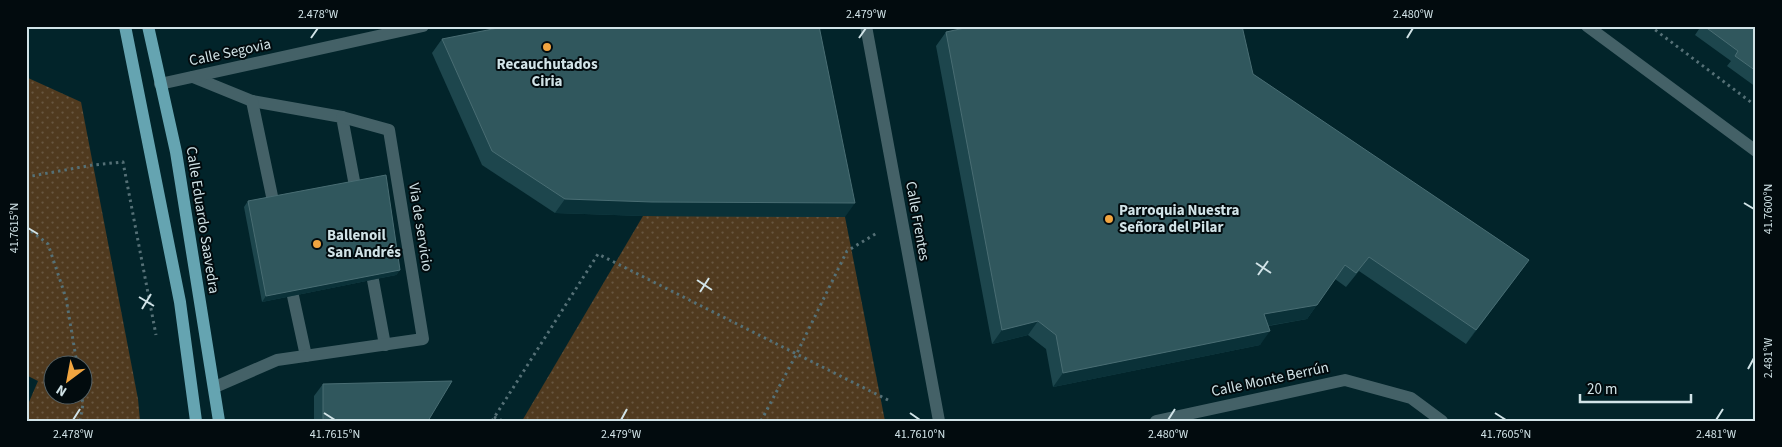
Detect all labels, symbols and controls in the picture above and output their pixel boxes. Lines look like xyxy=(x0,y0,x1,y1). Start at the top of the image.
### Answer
text: 2.478°W xyxy=(298,6,339,23)
text: 2.479°W xyxy=(846,6,887,23)
text: 2.480°W xyxy=(1393,6,1434,23)
street label: Calle Segovia xyxy=(187,34,273,71)
marker: Recauchutados Ciria xyxy=(541,41,553,53)
place label: Recauchutados Ciria xyxy=(496,54,598,92)
street label: Calle Eduardo Saavedra xyxy=(180,145,225,295)
street label: Calle Frentes xyxy=(900,180,935,263)
street label: Via de servicio xyxy=(403,181,438,273)
text: 41.7600°N xyxy=(1760,184,1777,234)
place label: Parroquia Nuestra Señora del Pilar xyxy=(1119,200,1240,238)
text: 41.7615°N xyxy=(6,203,23,253)
marker: Parroquia Nuestra Señora del Pilar xyxy=(1103,213,1115,225)
place label: Ballenoil San Andrés xyxy=(327,225,401,263)
marker: Ballenoil San Andrés xyxy=(311,238,323,250)
text: 2.481°W xyxy=(1760,337,1777,378)
north arrow xyxy=(42,354,92,404)
street label: Calle Monte Berrún xyxy=(1209,357,1331,402)
scale bar xyxy=(1580,372,1691,404)
text: N xyxy=(52,379,71,401)
text: 20 m xyxy=(1587,379,1617,400)
text: 2.478°W xyxy=(53,426,94,443)
text: 41.7615°N xyxy=(310,426,360,443)
text: 2.479°W xyxy=(601,426,642,443)
text: 41.7610°N xyxy=(895,426,945,443)
text: 2.480°W xyxy=(1148,426,1189,443)
text: 41.7605°N xyxy=(1481,426,1531,443)
text: 2.481°W xyxy=(1696,426,1737,443)

